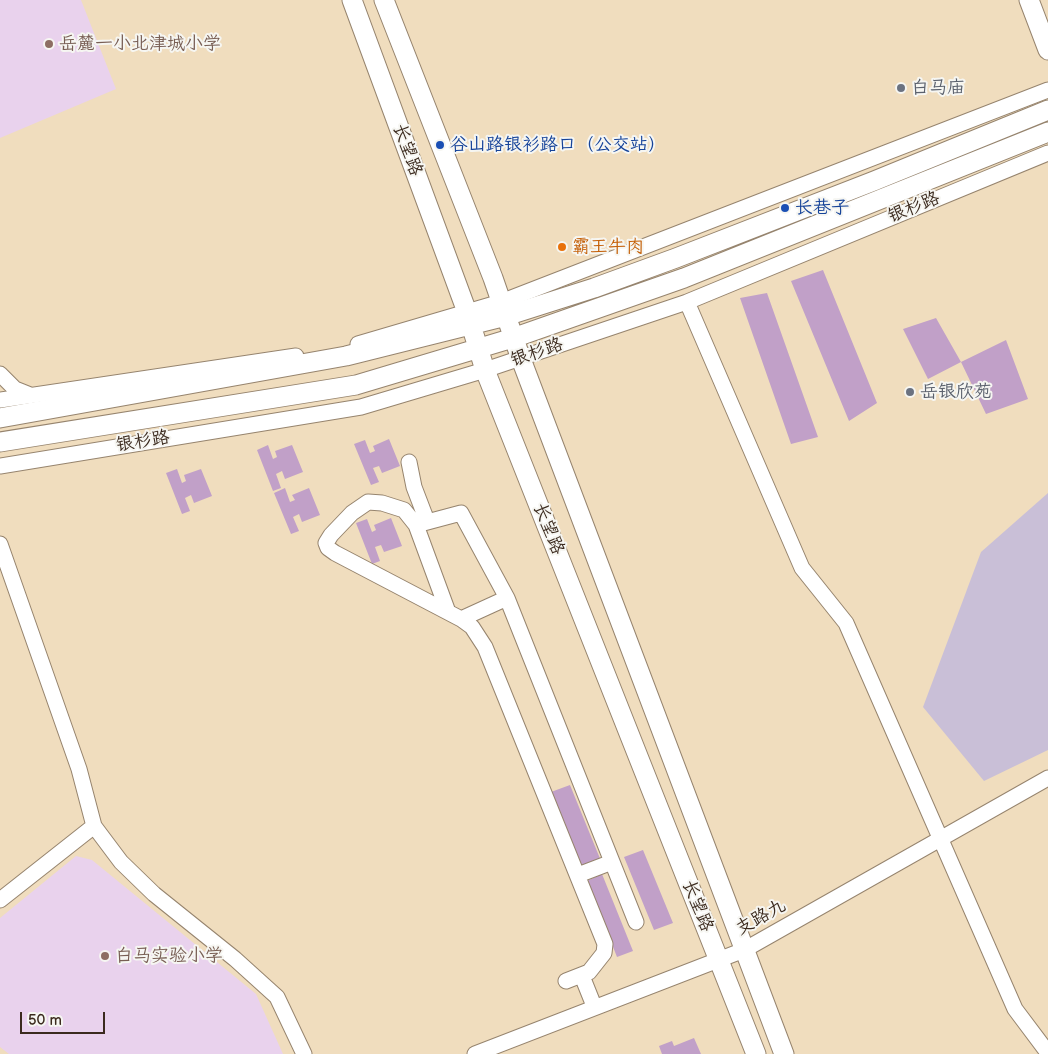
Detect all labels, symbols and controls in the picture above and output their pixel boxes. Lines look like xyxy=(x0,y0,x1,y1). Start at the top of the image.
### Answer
place label: 岳麓一小北津城小学 xyxy=(59,33,221,55)
marker: 岳麓一小北津城小学 xyxy=(43,38,55,50)
place label: 白马庙 xyxy=(911,77,965,99)
marker: 白马庙 xyxy=(895,82,907,94)
street label: 长望路 xyxy=(388,121,426,179)
place label: 谷山路银衫路口（公交站） xyxy=(450,134,666,156)
marker: 谷山路银衫路口（公交站） xyxy=(434,139,446,151)
street label: 银杉路 xyxy=(885,188,943,228)
place label: 长巷子 xyxy=(795,197,849,219)
marker: 长巷子 xyxy=(779,202,791,214)
place label: 霸王牛肉 xyxy=(572,236,644,258)
marker: 霸王牛肉 xyxy=(556,241,568,253)
street label: 银杉路 xyxy=(508,334,566,372)
place label: 岳银欣苑 xyxy=(920,381,992,403)
marker: 岳银欣苑 xyxy=(904,386,916,398)
street label: 银杉路 xyxy=(115,427,171,457)
street label: 长望路 xyxy=(528,500,568,558)
street label: 长望路 xyxy=(677,877,717,935)
street label: 支路九 xyxy=(732,895,790,941)
place label: 白马实验小学 xyxy=(115,945,223,967)
marker: 白马实验小学 xyxy=(99,950,111,962)
scale bar xyxy=(22,1002,108,1034)
text: 50 m xyxy=(28,1011,62,1030)

